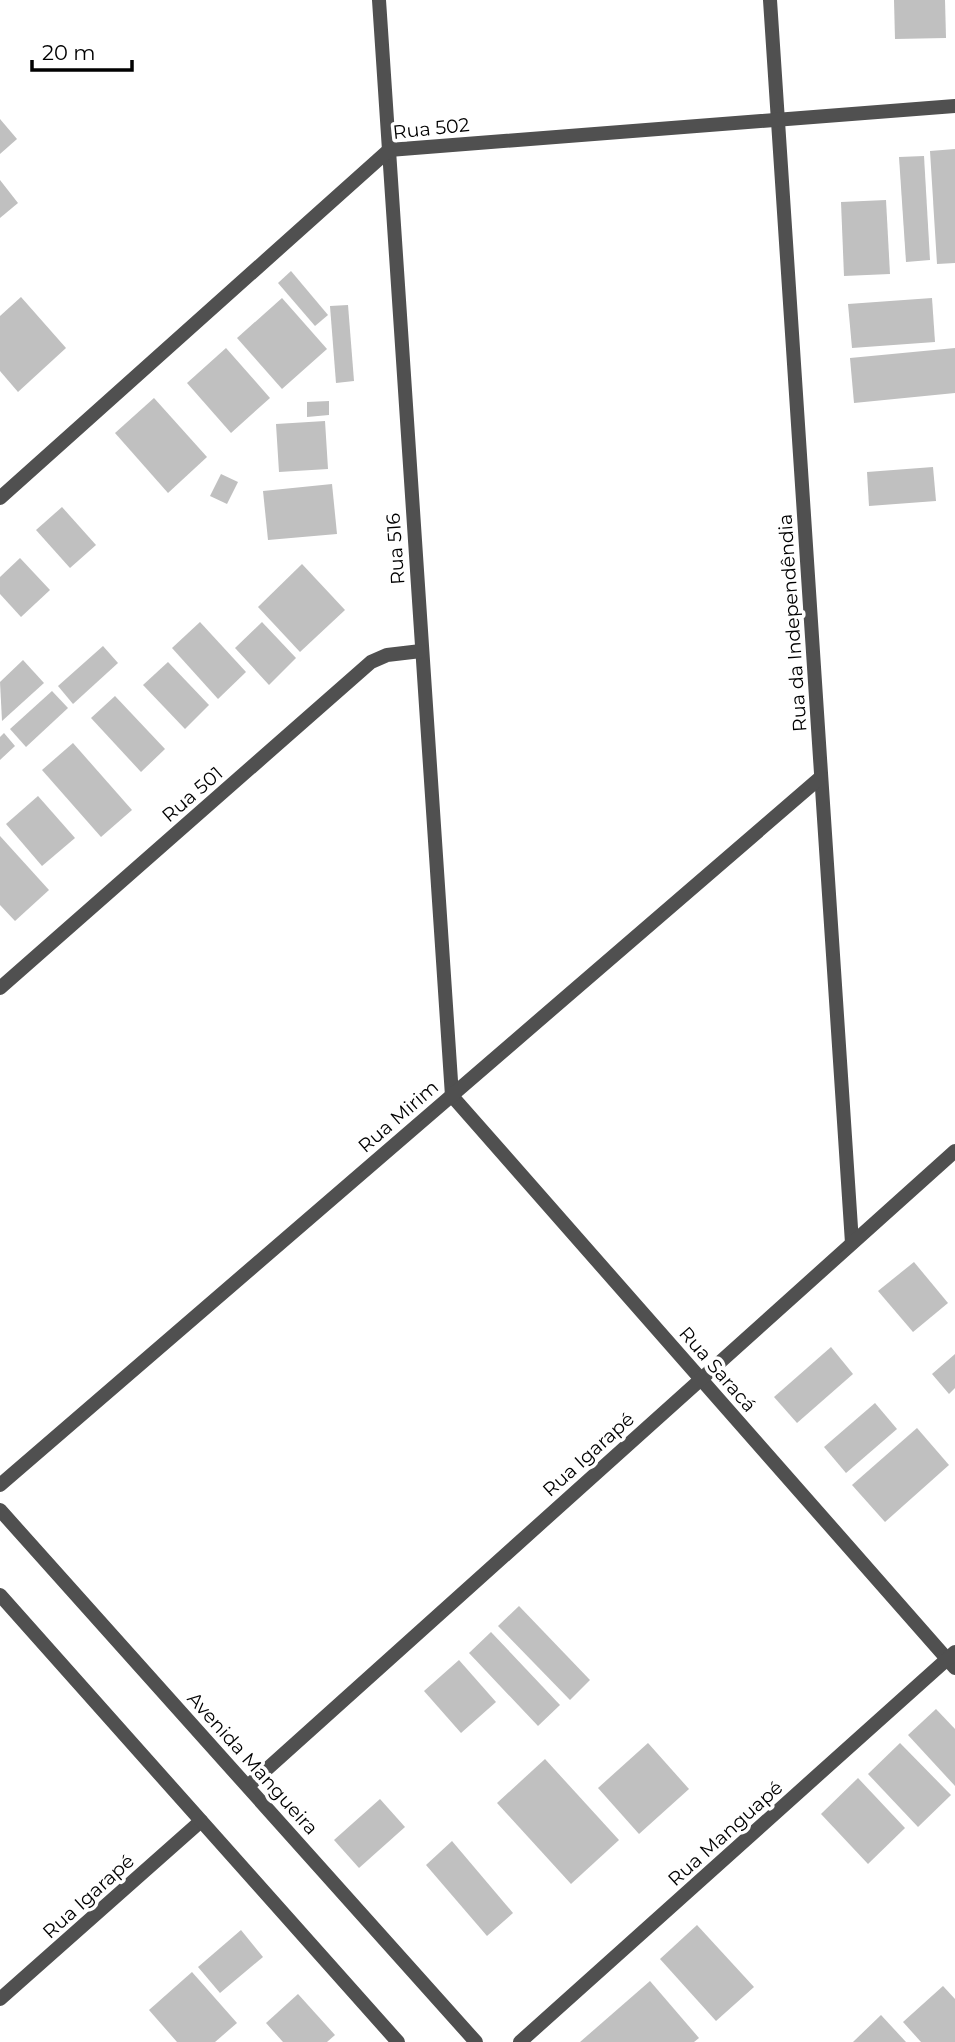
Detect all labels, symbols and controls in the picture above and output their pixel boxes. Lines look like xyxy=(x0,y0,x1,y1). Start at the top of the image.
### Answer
scale bar xyxy=(32,28,131,72)
text: 20 m xyxy=(42,40,96,65)
street label: Rua 502 xyxy=(392,113,471,144)
street label: Rua 516 xyxy=(382,512,409,586)
street label: Rua da Independêndia xyxy=(773,513,812,733)
street label: Rua 501 xyxy=(157,762,227,827)
street label: Rua Mirim xyxy=(354,1075,443,1157)
street label: Rua Saracá xyxy=(674,1322,761,1417)
street label: Rua Igarapé xyxy=(538,1407,639,1501)
street label: Avenida Mangueira xyxy=(182,1687,323,1840)
street label: Rua Manguapé xyxy=(663,1776,787,1891)
street label: Rua Igarapé xyxy=(38,1849,139,1943)

